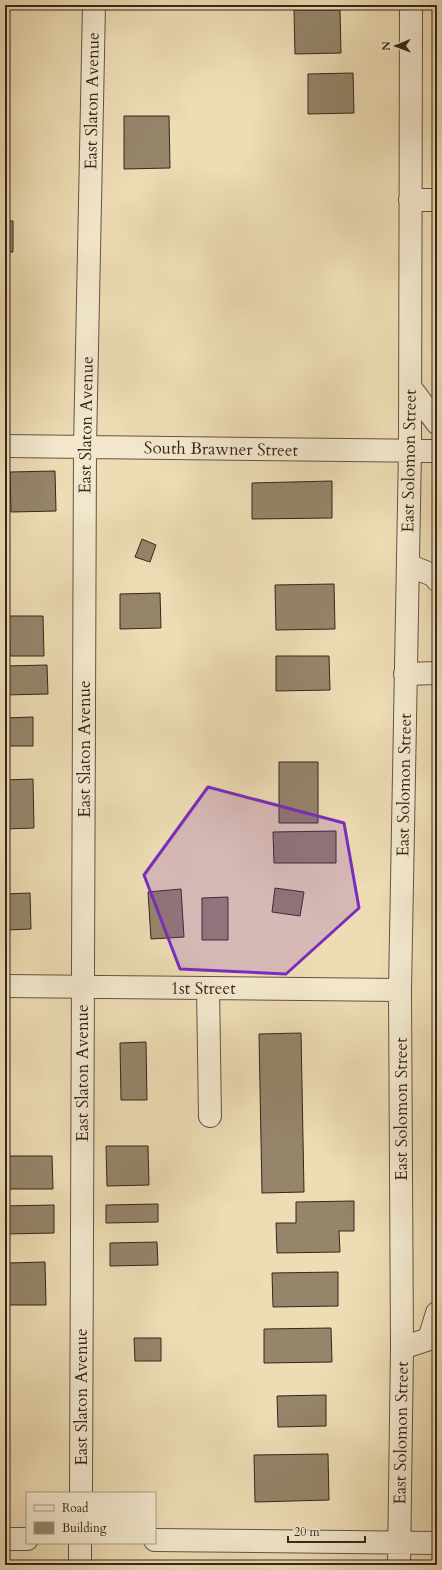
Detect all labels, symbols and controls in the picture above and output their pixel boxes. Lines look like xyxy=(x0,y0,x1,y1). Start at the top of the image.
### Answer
north arrow xyxy=(376,26,416,66)
street label: East Slaton Avenue xyxy=(79,32,105,170)
text: N xyxy=(379,41,394,51)
street label: East Slaton Avenue xyxy=(73,356,99,494)
street label: East Solomon Street xyxy=(396,388,422,533)
street label: South Brawner Street xyxy=(144,436,299,462)
street label: East Slaton Avenue xyxy=(73,680,96,818)
street label: East Solomon Street xyxy=(391,712,417,857)
street label: 1st Street xyxy=(170,977,236,1000)
street label: East Slaton Avenue xyxy=(71,1004,94,1142)
street label: East Solomon Street xyxy=(390,1037,413,1181)
street label: East Slaton Avenue xyxy=(70,1328,93,1466)
street label: East Solomon Street xyxy=(388,1360,414,1505)
legend xyxy=(26,1492,156,1544)
text: Road xyxy=(62,1500,89,1516)
scale bar xyxy=(288,1518,365,1544)
text: Building xyxy=(62,1520,107,1536)
text: 20 m xyxy=(294,1524,321,1540)

